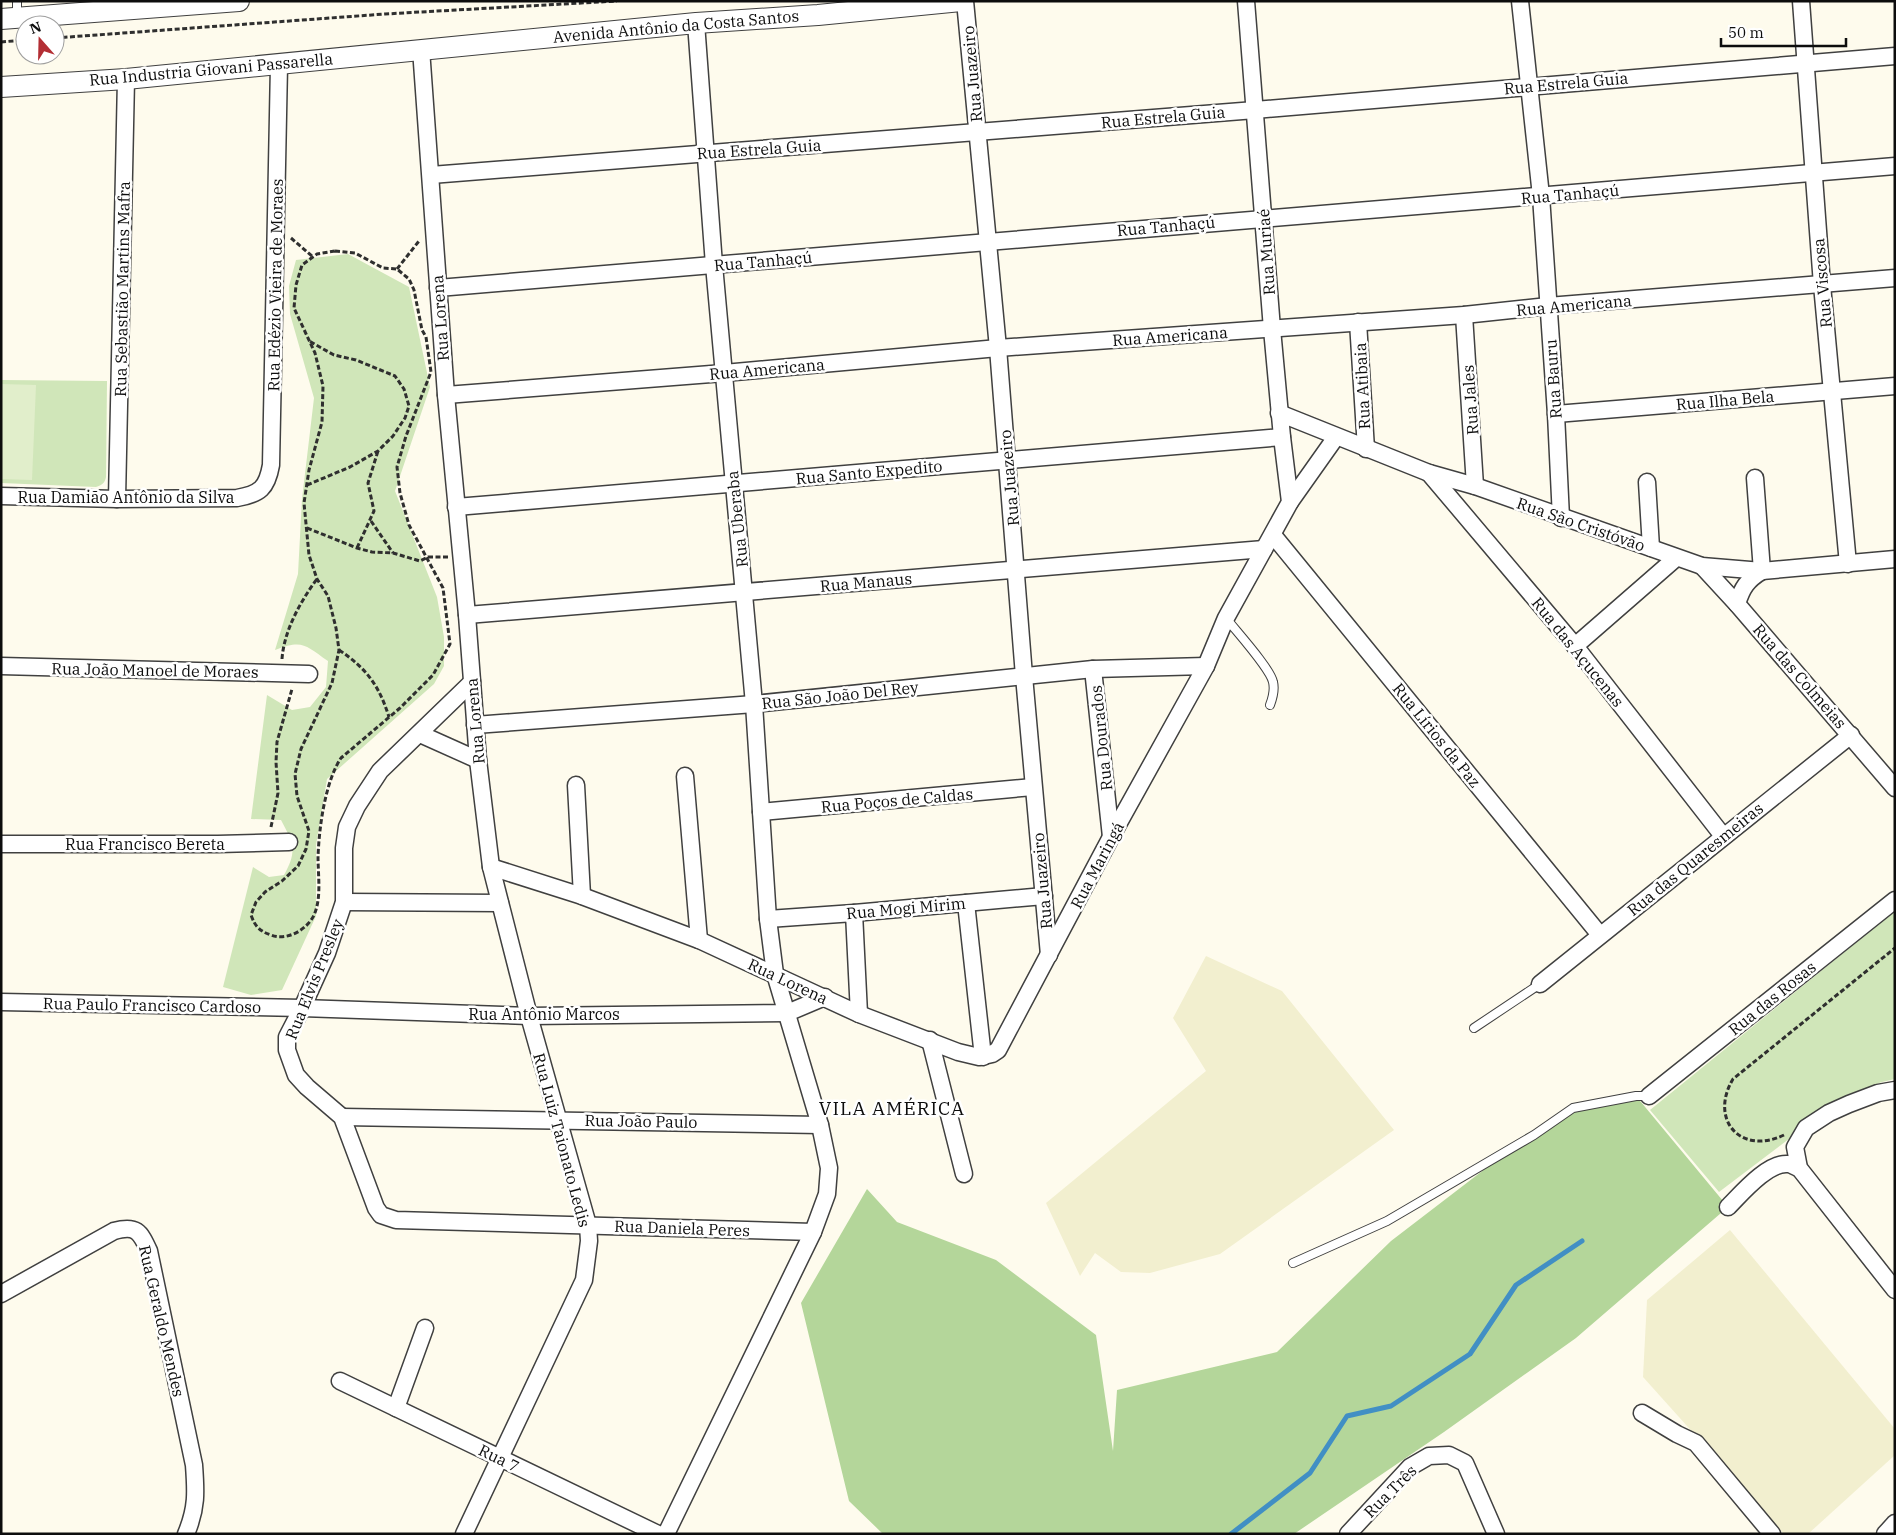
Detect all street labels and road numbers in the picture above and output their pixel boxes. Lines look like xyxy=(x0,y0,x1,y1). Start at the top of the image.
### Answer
street label: Avenida Antônio da Costa Santos xyxy=(552,5,800,47)
street label: Rua Juazeiro xyxy=(958,25,986,123)
street label: Rua Industria Giovani Passarella xyxy=(88,48,334,90)
street label: Rua Estrela Guia xyxy=(1503,68,1629,98)
street label: Rua Estrela Guia xyxy=(1100,102,1226,132)
street label: Rua Estrela Guia xyxy=(696,135,822,163)
street label: Rua Edézio Vieira de Moraes xyxy=(263,178,287,392)
street label: Rua Tanhaçú xyxy=(1520,180,1620,208)
street label: Rua Sebastião Martins Mafra xyxy=(110,181,134,397)
street label: Rua Muriaé xyxy=(1253,208,1279,296)
street label: Rua Tanhaçú xyxy=(1116,212,1216,240)
street label: Rua Viscosa xyxy=(1808,237,1836,329)
street label: Rua Tanhaçú xyxy=(713,247,813,275)
street label: Rua Lorena xyxy=(427,274,453,362)
street label: Rua Americana xyxy=(1515,290,1633,320)
street label: Rua Americana xyxy=(1112,322,1229,350)
street label: Rua Bauru xyxy=(1540,338,1566,419)
street label: Rua Atibaia xyxy=(1350,342,1374,430)
street label: Rua Americana xyxy=(708,354,826,384)
street label: Rua Jales xyxy=(1458,364,1482,436)
street label: Rua Ilha Bela xyxy=(1675,386,1775,414)
street label: Rua Juazeiro xyxy=(995,429,1023,527)
street label: Rua Santo Expedito xyxy=(795,456,943,488)
street label: Rua Uberaba xyxy=(722,469,752,568)
street label: Rua Damião Antônio da Silva xyxy=(17,487,235,507)
street label: Rua São Cristóvão xyxy=(1514,493,1648,555)
street label: Rua Manaus xyxy=(819,568,913,596)
street label: Rua das Açucenas xyxy=(1528,593,1628,711)
street label: Rua das Colmeias xyxy=(1749,619,1851,733)
street label: Rua João Manoel de Moraes xyxy=(51,658,259,682)
street label: Rua Lorena xyxy=(461,677,489,765)
street label: Rua São João Del Rey xyxy=(761,677,920,713)
street label: Rua Lírios da Paz xyxy=(1389,679,1485,791)
street label: Rua Dourados xyxy=(1086,684,1116,792)
street label: Rua Poços de Caldas xyxy=(820,783,974,817)
street label: Rua das Quaresmeiras xyxy=(1623,798,1767,920)
street label: Rua Maringá xyxy=(1066,818,1128,912)
street label: Rua Juazeiro xyxy=(1028,832,1056,930)
street label: Rua Francisco Bereta xyxy=(65,834,225,854)
street label: Rua Mogi Mirim xyxy=(845,893,967,923)
street label: Rua Elvis Presley xyxy=(281,915,347,1042)
street label: Rua Lorena xyxy=(745,954,832,1008)
street label: Rua das Rosas xyxy=(1724,957,1820,1039)
street label: Rua Paulo Francisco Cardoso xyxy=(43,993,261,1017)
street label: Rua Antônio Marcos xyxy=(468,1004,620,1024)
street label: Rua Luiz Taionato Ledis xyxy=(529,1051,595,1229)
street label: Rua João Paulo xyxy=(584,1110,698,1132)
street label: Rua Daniela Peres xyxy=(614,1216,750,1240)
street label: Rua Geraldo Mendes xyxy=(135,1243,189,1399)
street label: Rua 7 xyxy=(475,1440,523,1476)
street label: Rua Três xyxy=(1359,1460,1421,1522)

